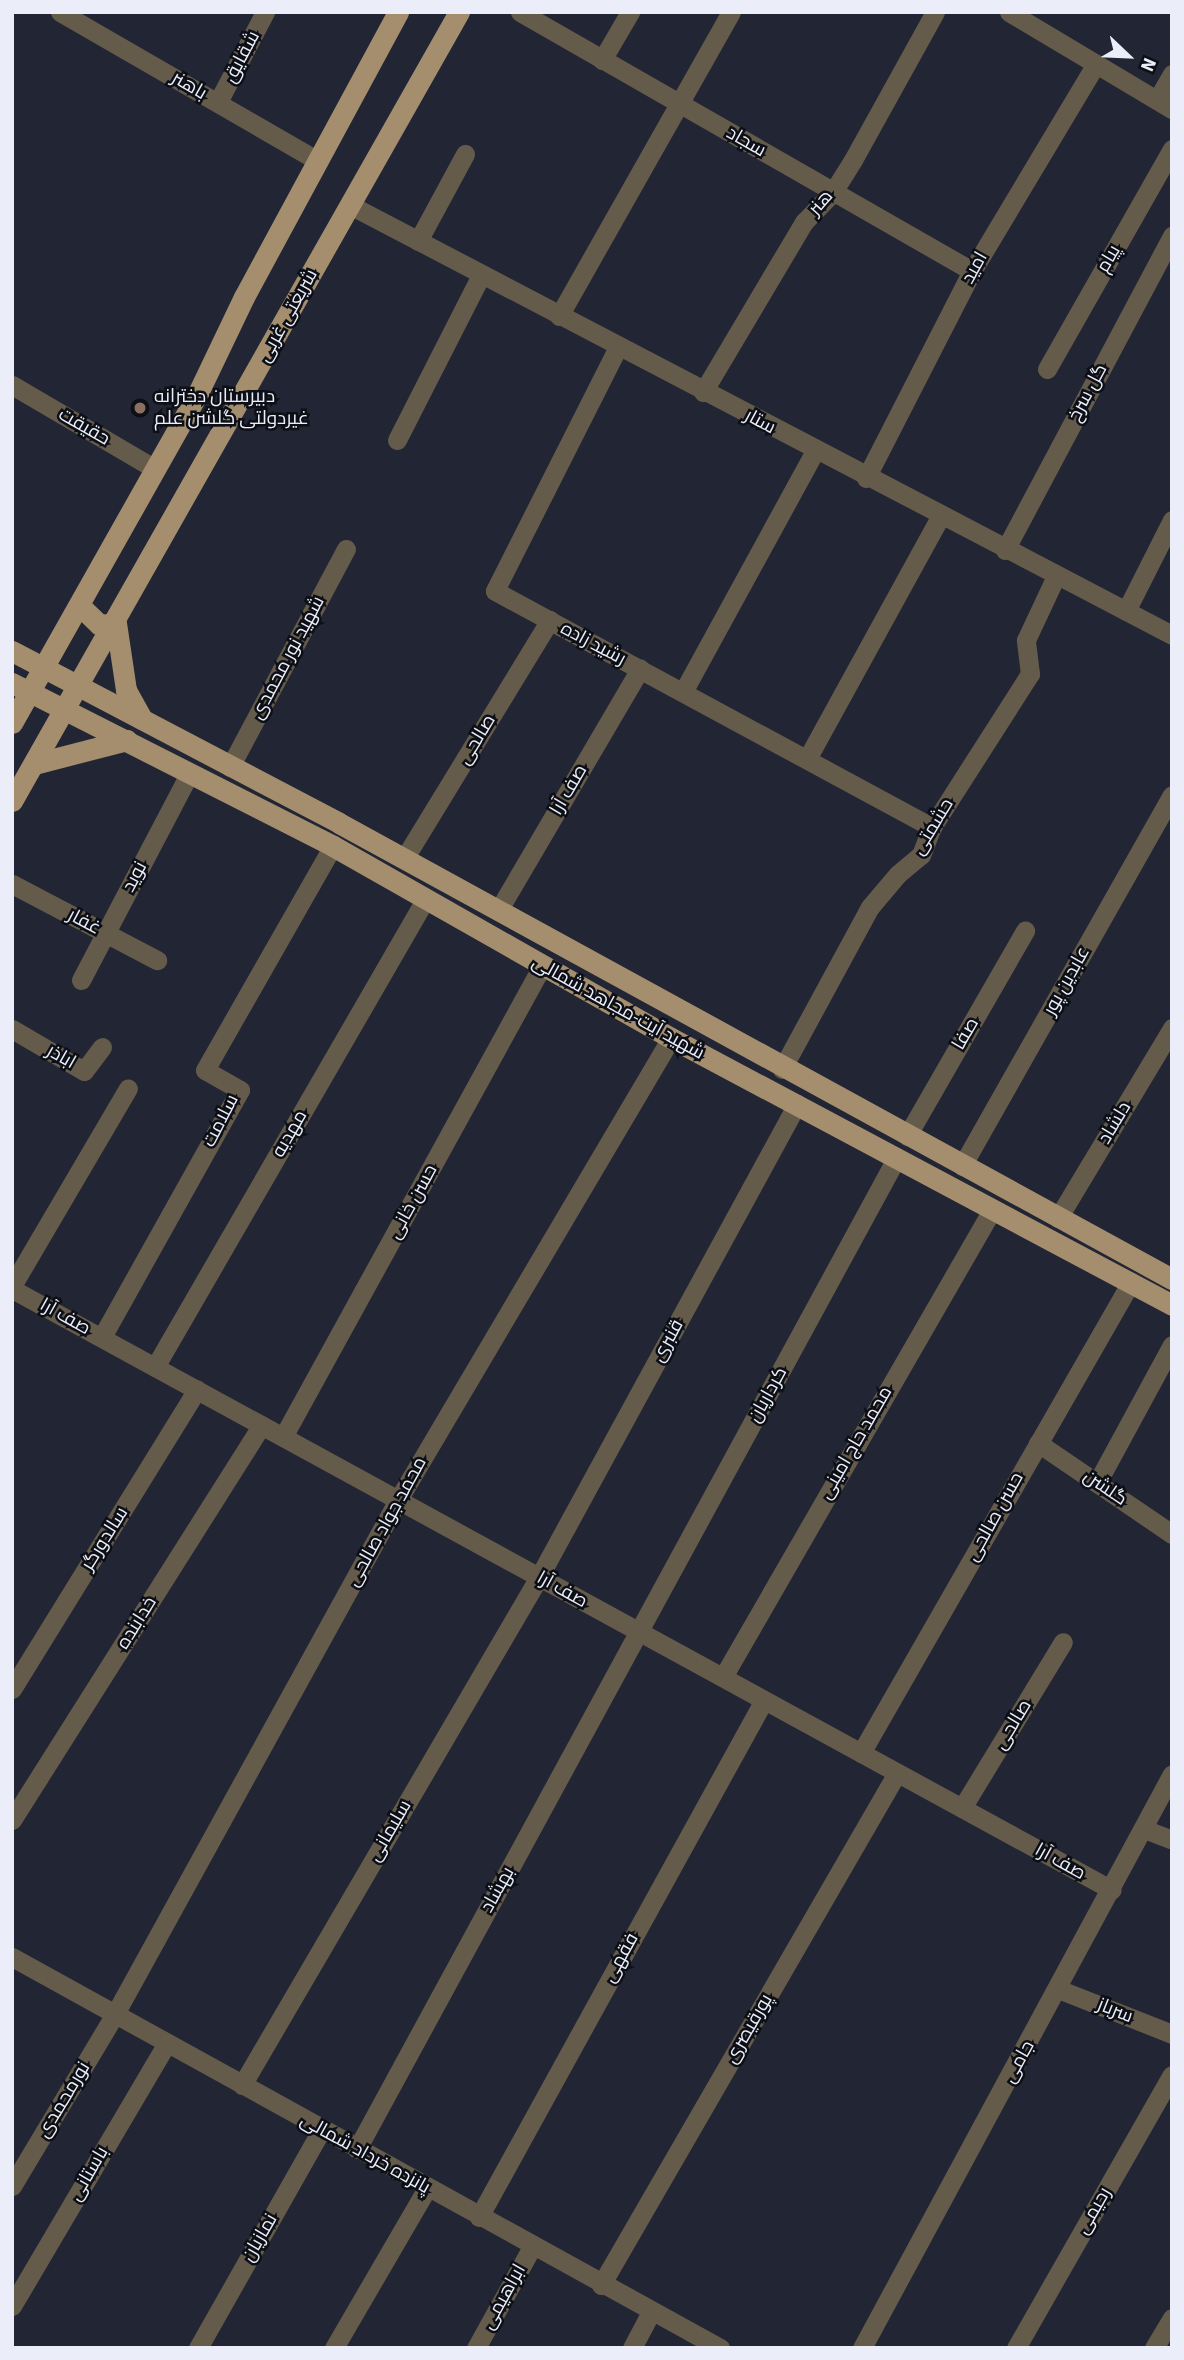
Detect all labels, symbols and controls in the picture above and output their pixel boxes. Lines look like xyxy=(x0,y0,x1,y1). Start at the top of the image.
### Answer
north arrow xyxy=(1093,21,1163,91)
street label: شقایق xyxy=(219,27,265,87)
text: N xyxy=(1133,53,1163,75)
street label: باهنر xyxy=(167,67,211,105)
street label: سجاد xyxy=(722,122,770,162)
street label: هنر xyxy=(804,186,838,220)
street label: پیام xyxy=(1092,241,1126,277)
street label: امید xyxy=(957,248,993,288)
street label: شریعتی غربی xyxy=(253,265,323,367)
street label: گل سرخ xyxy=(1063,360,1113,426)
place label: دبیرستان دخترانه غیردولتی گلشن علم xyxy=(154,386,309,430)
marker: دبیرستان دخترانه غیردولتی گلشن علم xyxy=(132,400,148,416)
street label: حقیقت xyxy=(54,403,114,451)
street label: ستار xyxy=(741,404,779,440)
street label: شهید نور محمدی xyxy=(246,592,330,724)
street label: رشید زاده xyxy=(556,617,630,671)
street label: صالحی xyxy=(453,711,501,769)
street label: صف آرا xyxy=(545,761,593,819)
street label: حشمتی xyxy=(907,795,959,859)
street label: نوید xyxy=(118,858,152,896)
street label: غفار xyxy=(64,904,104,940)
street label: عابدین پور xyxy=(1039,943,1095,1019)
street label: شهید آیت-مجاهد شمالی xyxy=(528,951,708,1065)
street label: صفا xyxy=(948,1014,984,1054)
street label: اباذر xyxy=(42,1040,80,1074)
street label: سلامت xyxy=(198,1091,244,1151)
street label: دلشاد xyxy=(1094,1098,1136,1148)
street label: مهدیه xyxy=(267,1106,313,1162)
street label: حسن خانی xyxy=(383,1161,443,1243)
street label: صف آرا xyxy=(36,1294,94,1340)
street label: قنبری xyxy=(647,1316,689,1366)
street label: کرداریان xyxy=(743,1363,793,1427)
street label: محمد حاج امینی xyxy=(814,1382,898,1504)
street label: محمد جواد صالحی xyxy=(342,1453,432,1591)
street label: گلشن xyxy=(1079,1465,1131,1511)
street label: حسن صالحی xyxy=(961,1468,1029,1566)
street label: سالدورگر xyxy=(77,1503,133,1575)
street label: صف آرا xyxy=(533,1567,591,1613)
street label: خدابنده xyxy=(112,1592,162,1654)
street label: صالحی xyxy=(989,1696,1037,1754)
street label: سلیمانی xyxy=(363,1796,417,1866)
street label: صف آرا xyxy=(1031,1839,1089,1885)
street label: بهشاد xyxy=(476,1863,520,1917)
street label: فقهی xyxy=(598,1929,644,1987)
street label: پورقیصری xyxy=(720,1990,778,2068)
street label: سرباز xyxy=(1094,1994,1136,2028)
street label: جامی xyxy=(998,2037,1040,2087)
street label: نورمحمدی xyxy=(32,2058,96,2142)
street label: پانزده خرداد شمالی xyxy=(296,2109,434,2199)
street label: باستانی xyxy=(64,2143,114,2205)
street label: رحیمی xyxy=(1071,2183,1117,2239)
street label: نمازیان xyxy=(237,2210,283,2266)
street label: ابراهیمی xyxy=(477,2260,531,2334)

